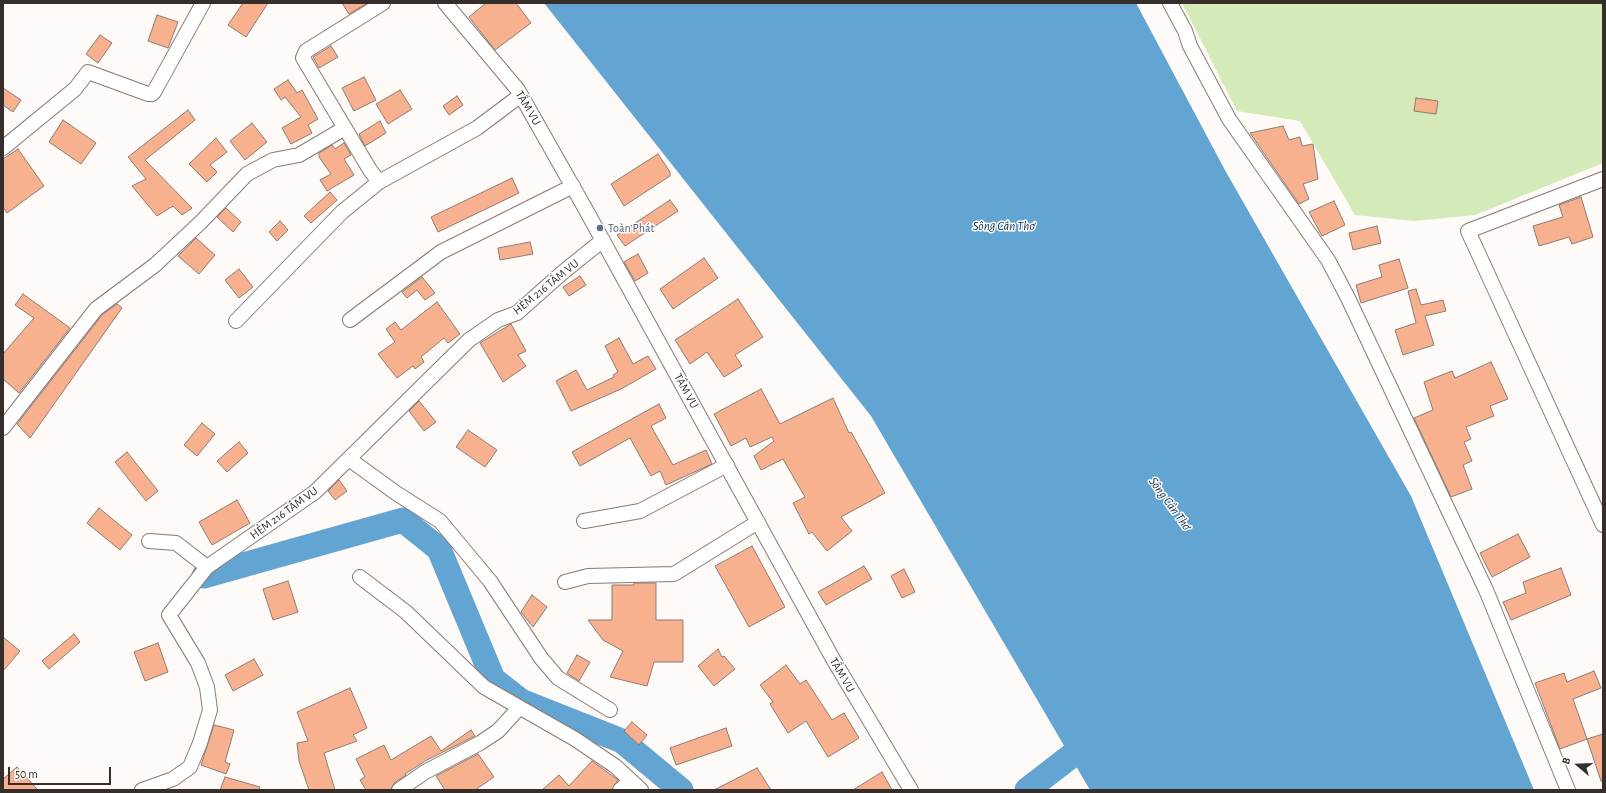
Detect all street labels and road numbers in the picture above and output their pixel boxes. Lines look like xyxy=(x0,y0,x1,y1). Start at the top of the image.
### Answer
street label: TẦM VU xyxy=(512,88,544,128)
street label: HẺM 216 TẦM VU xyxy=(510,256,582,318)
street label: TẦM VU xyxy=(671,371,701,411)
street label: HẺM 216 TẦM VU xyxy=(247,484,321,542)
street label: TẦM VU xyxy=(826,655,858,695)

